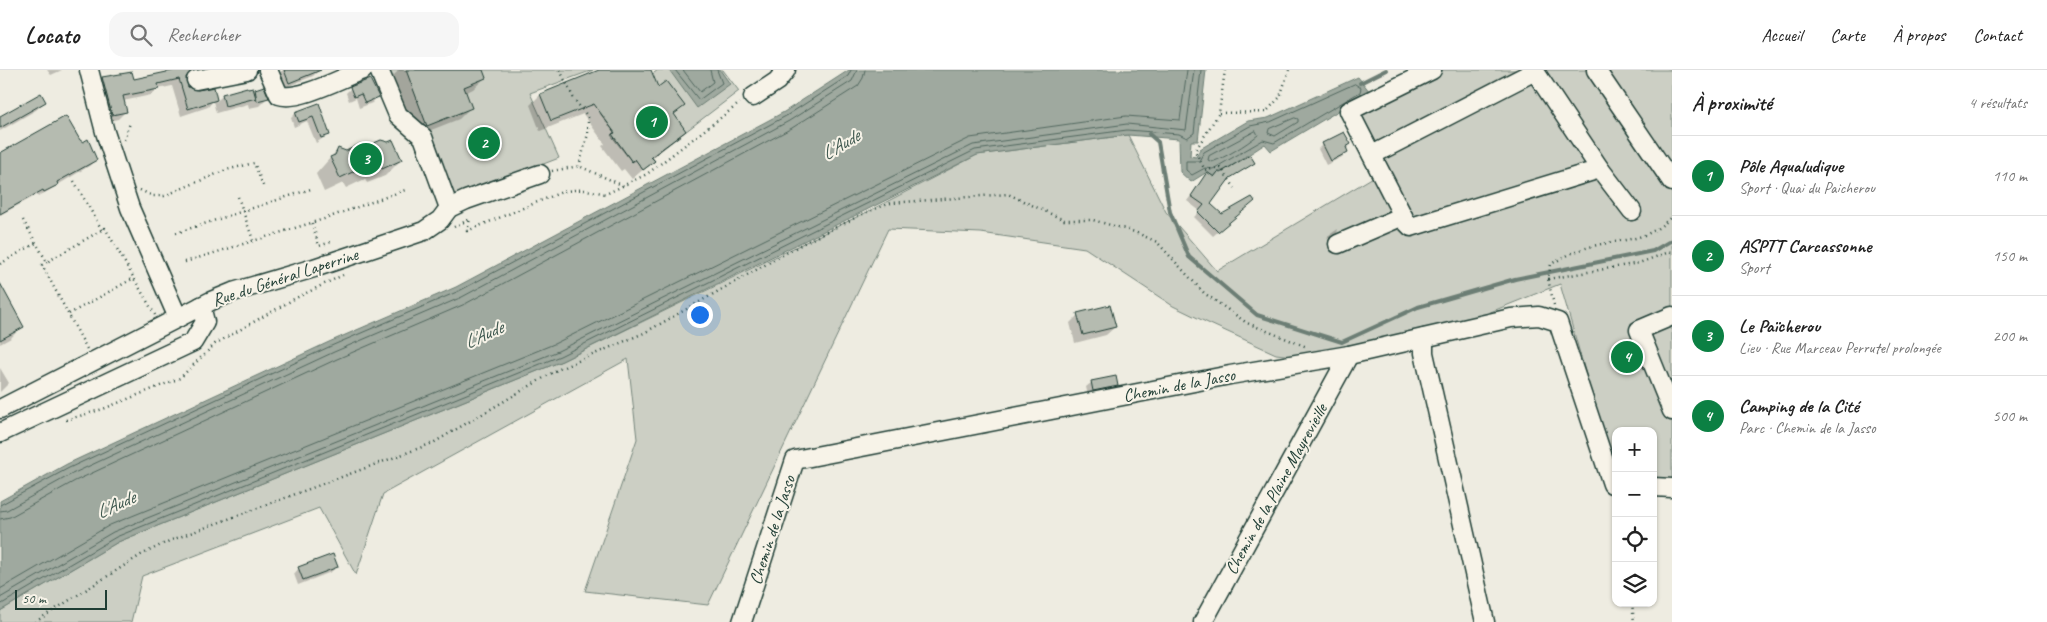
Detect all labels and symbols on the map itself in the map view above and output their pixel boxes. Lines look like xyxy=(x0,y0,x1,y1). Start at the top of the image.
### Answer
pin: 1 xyxy=(636,103,668,141)
water label: L'Aude xyxy=(817,123,866,166)
pin: 2 xyxy=(468,124,500,162)
pin: 3 xyxy=(350,140,382,178)
street label: Rue du Général Laperrine xyxy=(209,243,362,311)
your location xyxy=(687,302,713,328)
water label: L'Aude xyxy=(460,314,509,354)
pin: 4 xyxy=(1611,338,1643,376)
street label: Chemin de la Jasso xyxy=(1121,363,1238,407)
street label: Chemin de la Plaine Mayrevieille xyxy=(1220,399,1333,578)
street label: Chemin de la Jasso xyxy=(744,471,800,587)
water label: L'Aude xyxy=(92,484,141,524)
scale bar xyxy=(15,587,108,610)

